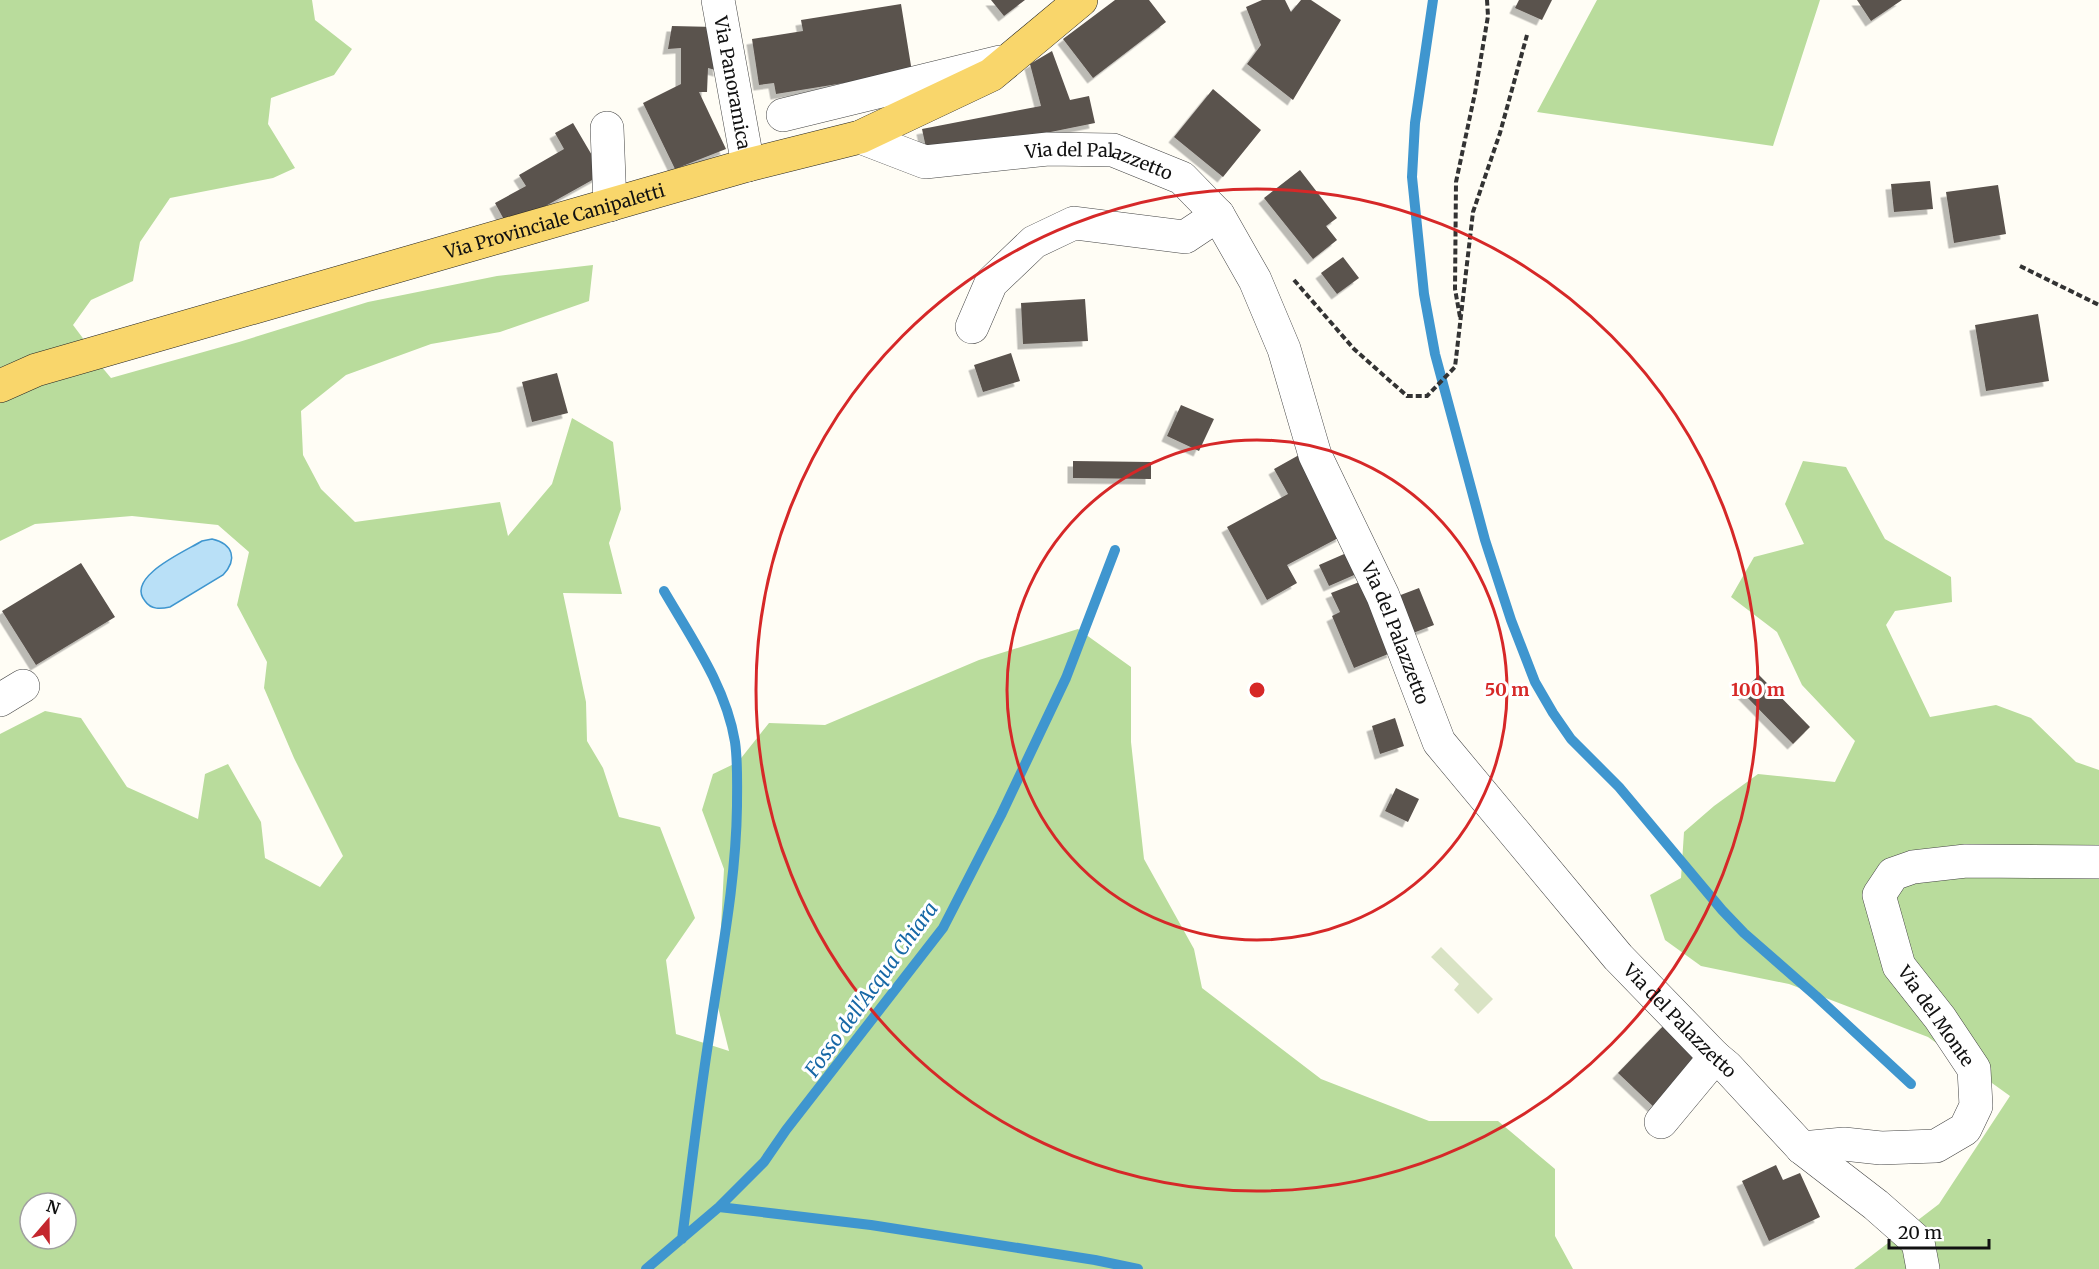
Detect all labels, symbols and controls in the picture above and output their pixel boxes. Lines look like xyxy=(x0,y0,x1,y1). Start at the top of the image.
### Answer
street label: Via Panoramica xyxy=(709,13,756,151)
street label: Via del Palazzetto xyxy=(1023,137,1176,185)
street label: Via Provinciale Canipaletti xyxy=(441,178,668,264)
street label: Via del Palazzetto xyxy=(1356,557,1435,707)
text: 50 m xyxy=(1485,678,1529,701)
text: 100 m xyxy=(1731,678,1785,701)
centre of rings xyxy=(1247,680,1267,700)
water label: Fosso dell'Acqua Chiara xyxy=(799,897,943,1082)
street label: Via del Palazzetto xyxy=(1618,958,1742,1082)
street label: Via del Monte xyxy=(1892,960,1979,1071)
north arrow xyxy=(18,1191,78,1251)
text: N xyxy=(44,1195,63,1219)
scale bar xyxy=(1889,1212,1990,1250)
text: 20 m xyxy=(1898,1221,1942,1244)

